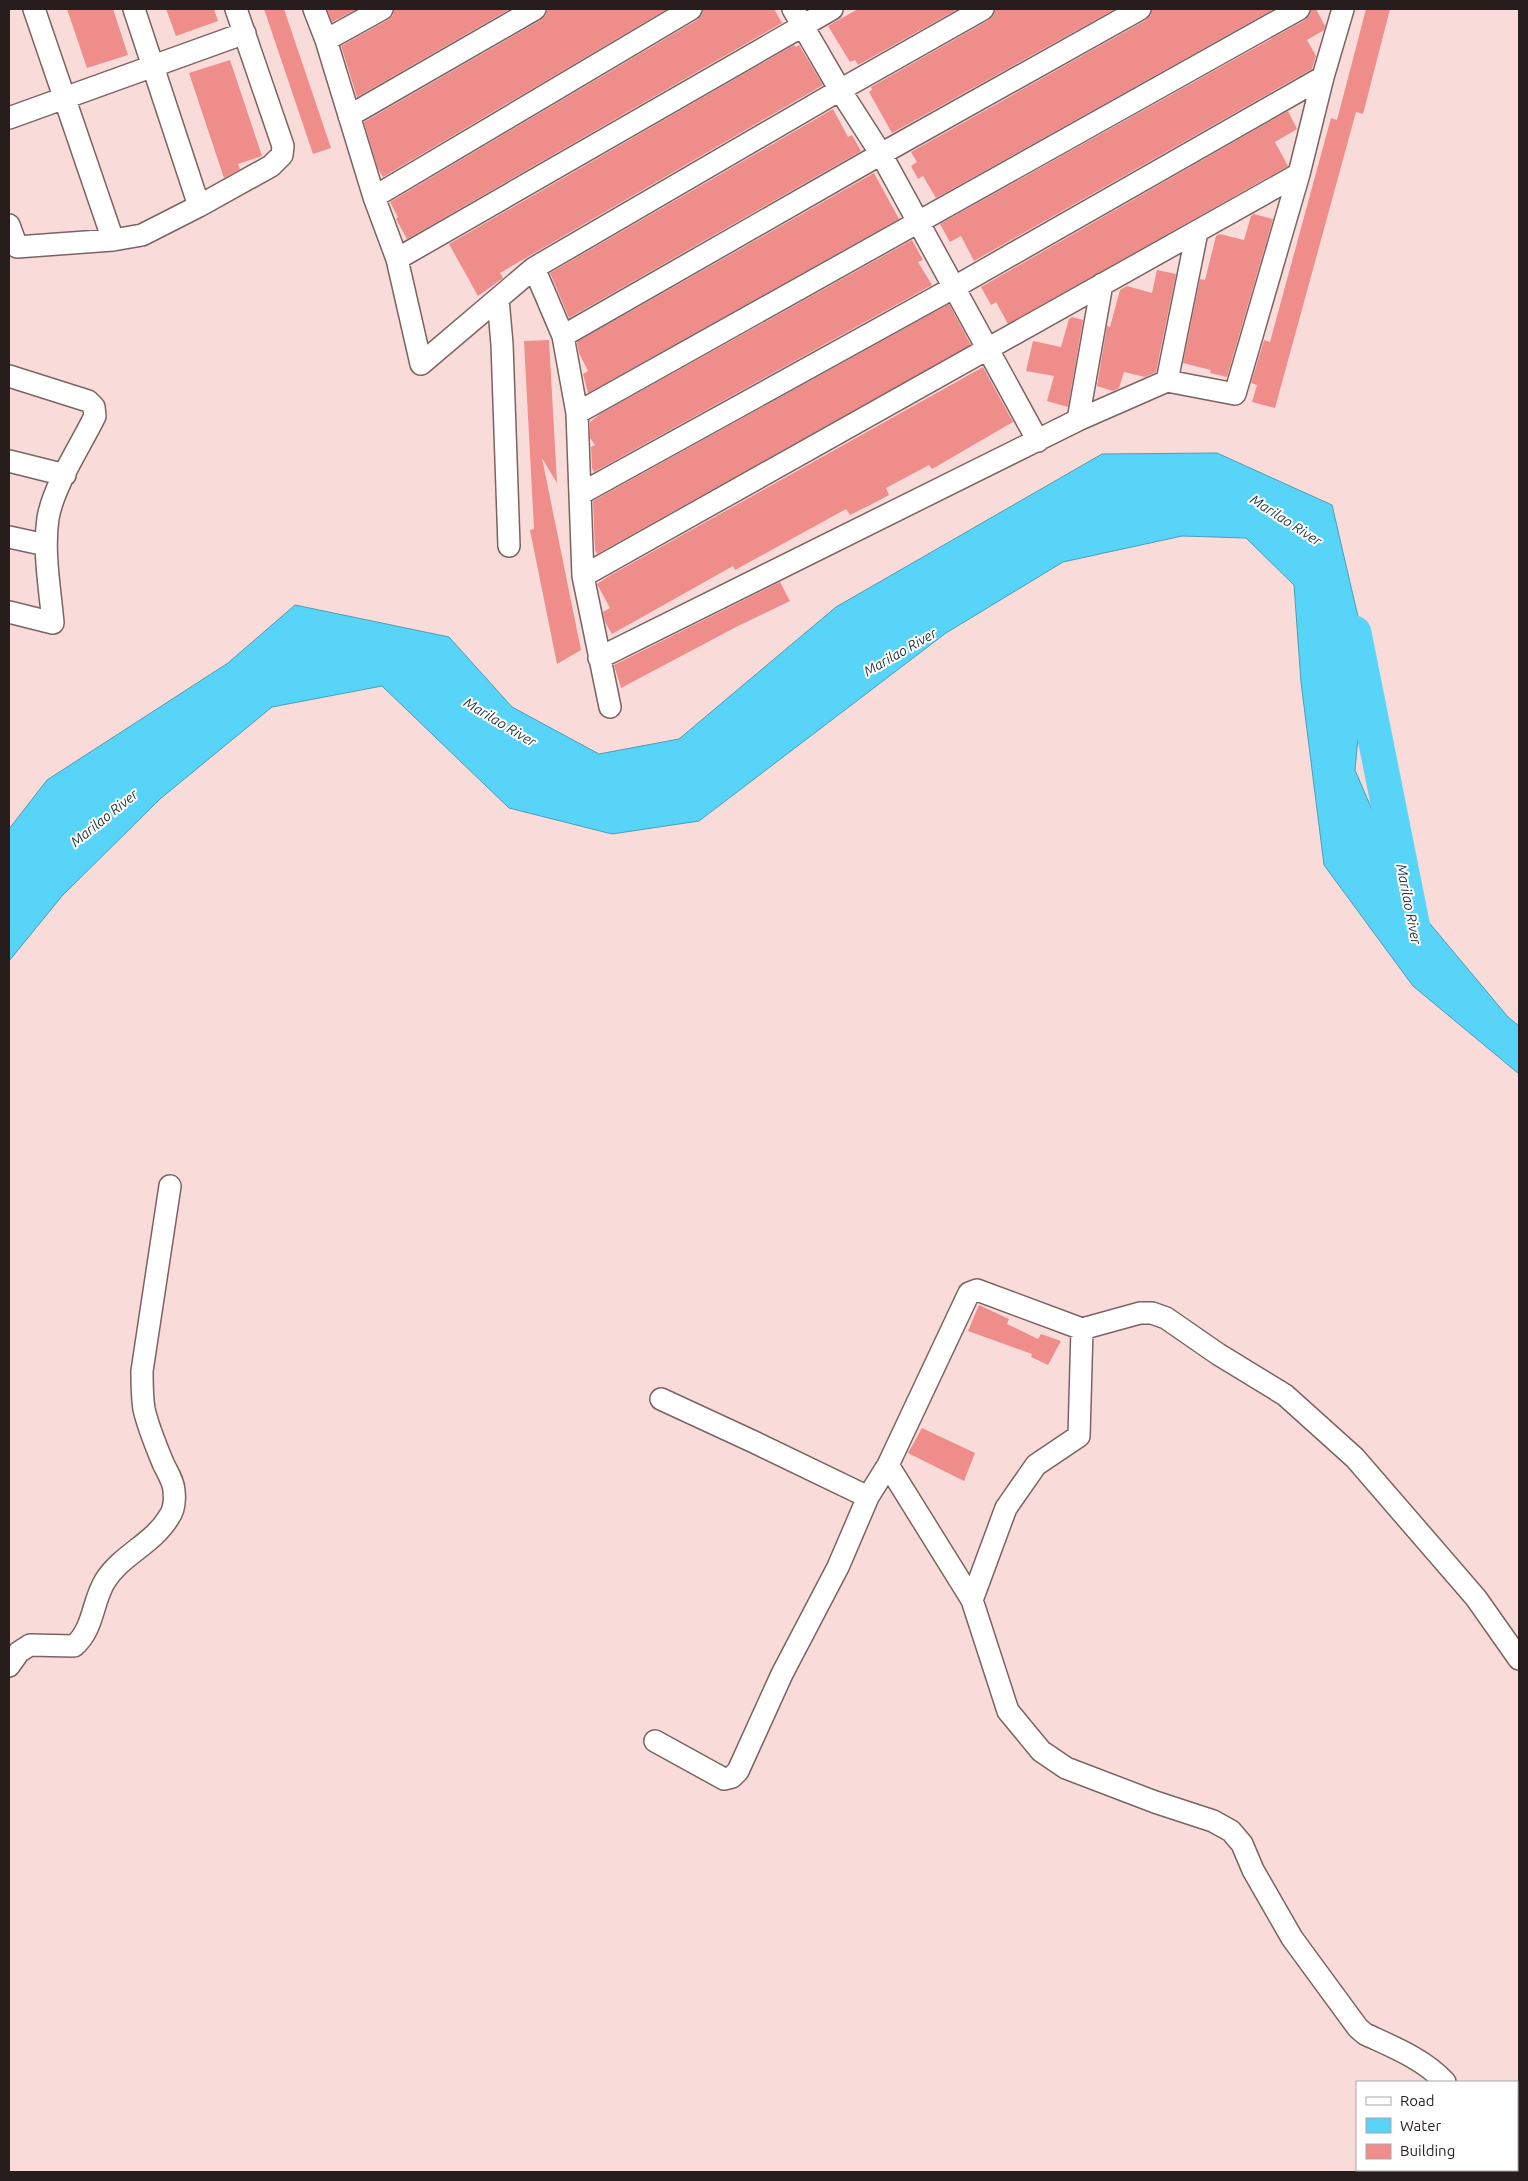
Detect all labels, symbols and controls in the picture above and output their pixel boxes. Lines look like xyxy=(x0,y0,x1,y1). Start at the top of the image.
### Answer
water label: Marilao River xyxy=(1247,491,1325,549)
water label: Marilao River xyxy=(861,624,940,679)
water label: Marilao River xyxy=(461,694,540,750)
water label: Marilao River xyxy=(67,786,141,850)
water label: Marilao River xyxy=(1393,862,1425,946)
legend xyxy=(1356,2081,1518,2171)
text: Road xyxy=(1400,2092,1435,2109)
text: Water xyxy=(1400,2117,1441,2134)
text: Building xyxy=(1400,2142,1455,2159)

